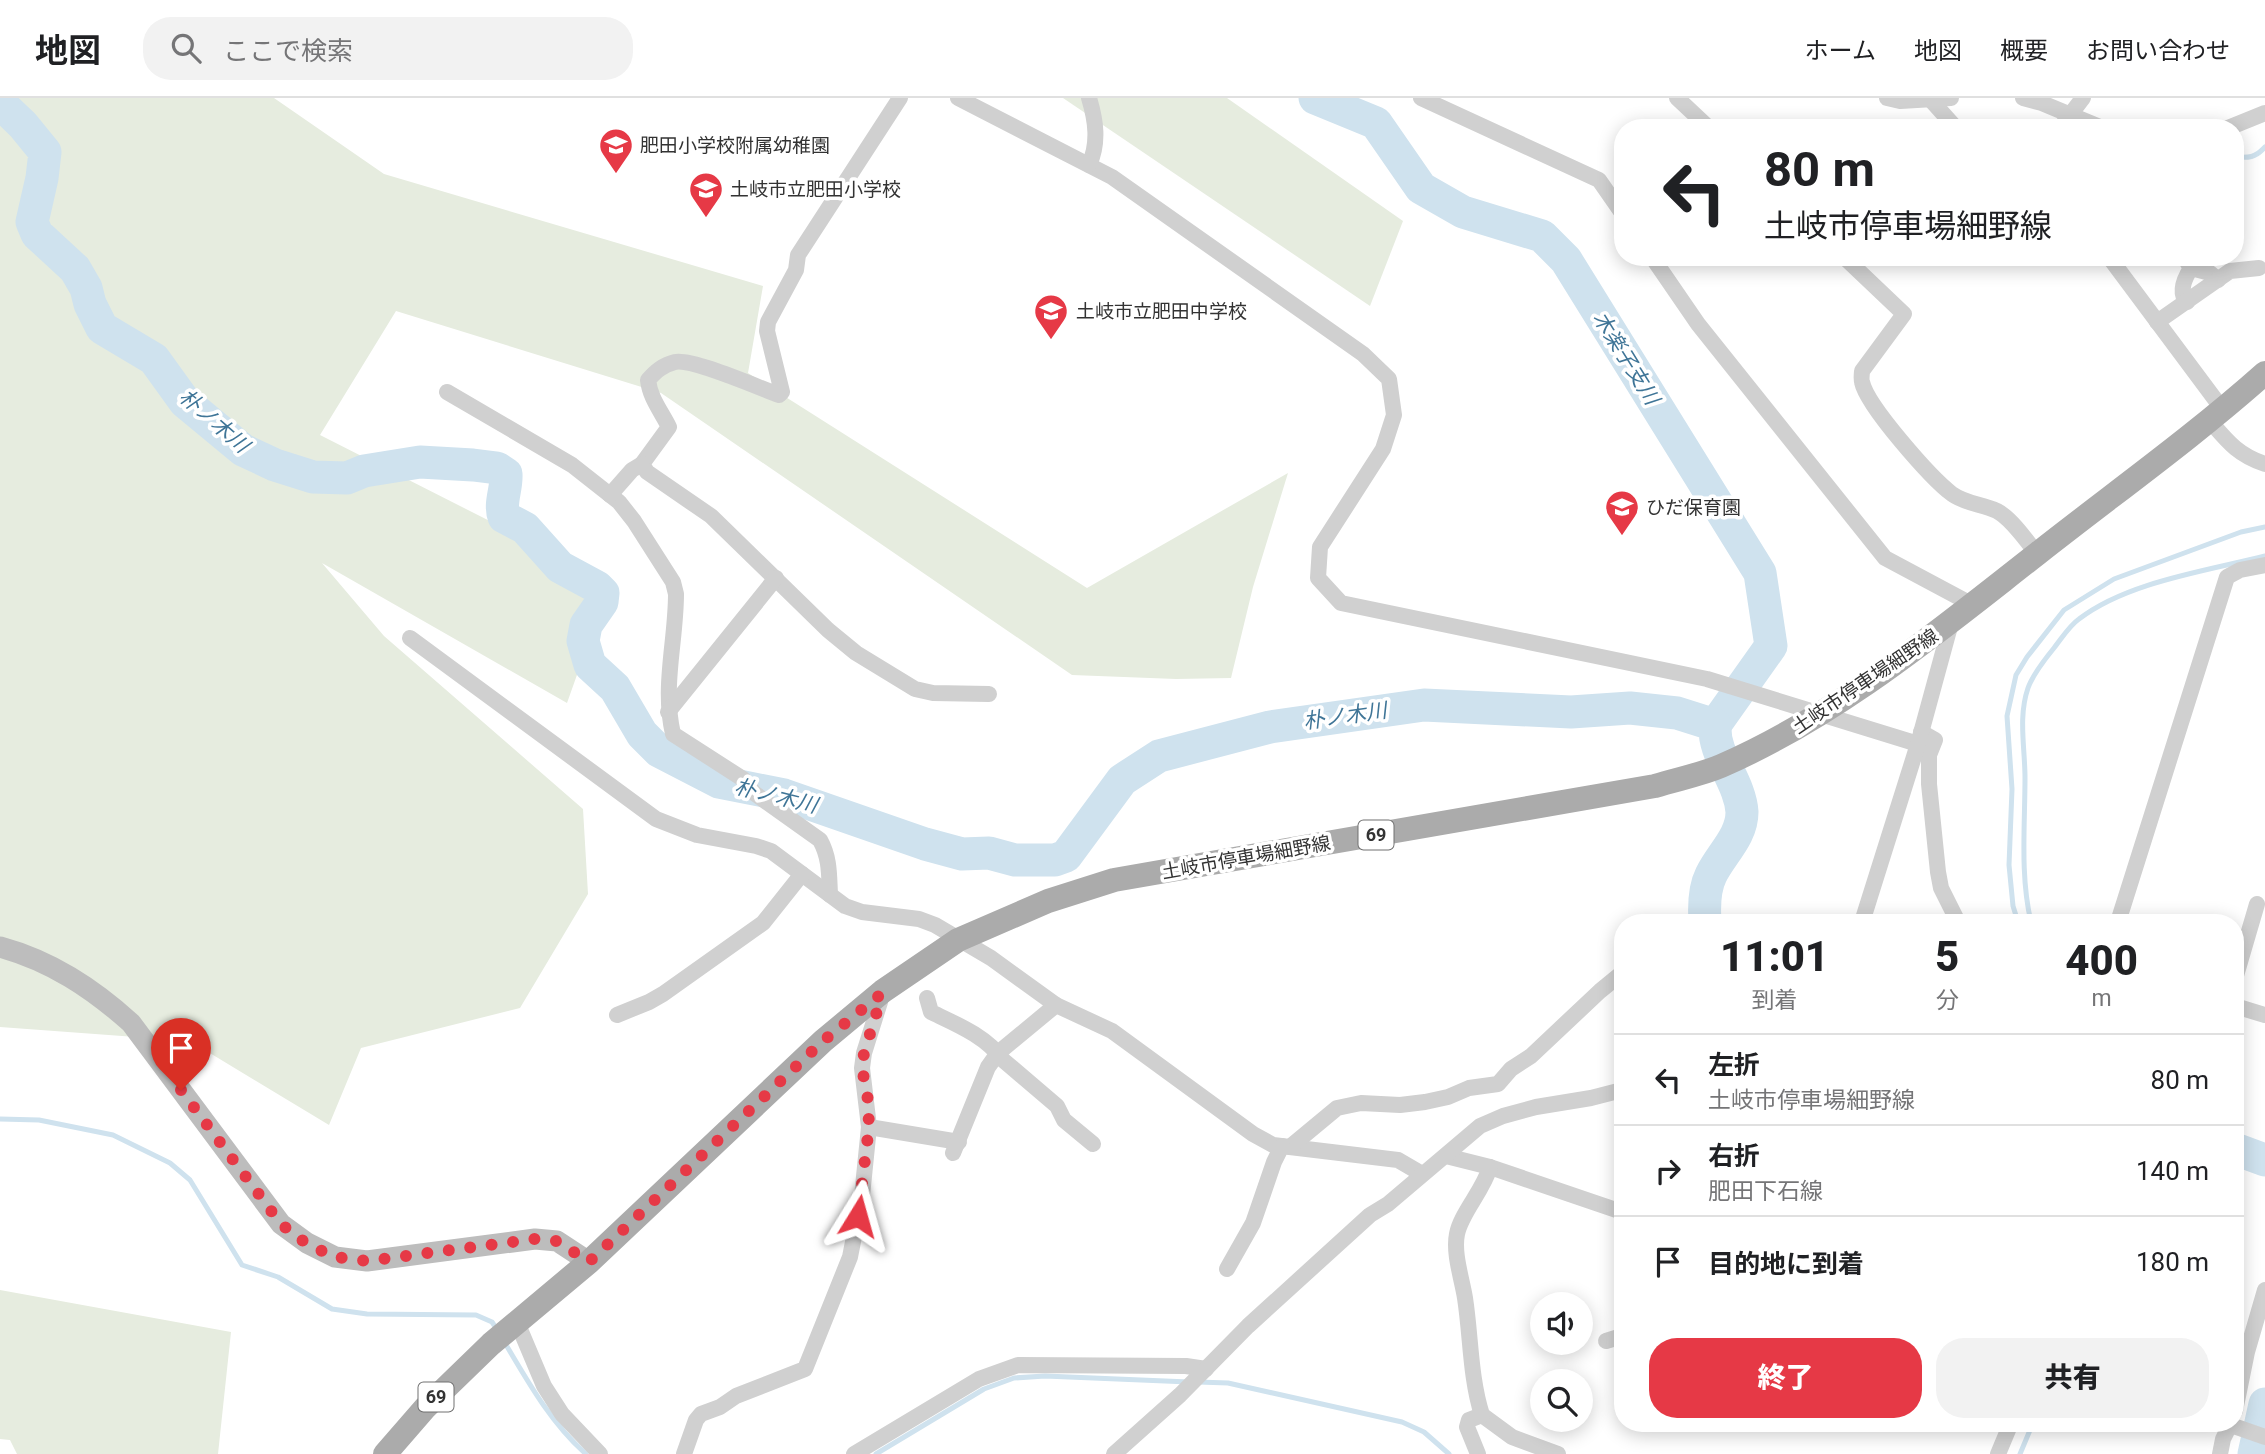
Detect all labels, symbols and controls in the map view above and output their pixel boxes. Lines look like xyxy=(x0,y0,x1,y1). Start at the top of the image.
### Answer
search box xyxy=(143,17,633,80)
icon: search xyxy=(167,29,205,67)
text: 地図 xyxy=(35,31,101,70)
text: ここで検索 xyxy=(223,36,353,66)
text: ホーム xyxy=(1805,37,1876,65)
text: 地図 xyxy=(1914,37,1962,65)
text: 概要 xyxy=(2000,37,2048,65)
text: お問い合わせ xyxy=(2086,37,2230,65)
school or university icon: 肥田小学校附属幼稚園 xyxy=(597,126,635,175)
place label: 肥田小学校附属幼稚園 xyxy=(640,134,830,157)
text: 80 m xyxy=(1764,141,1875,198)
icon: left xyxy=(1649,147,1740,238)
school or university icon: 土岐市立肥田小学校 xyxy=(687,170,725,219)
place label: 土岐市立肥田小学校 xyxy=(730,178,901,201)
text: 土岐市停車場細野線 xyxy=(1764,207,2052,245)
school or university icon: 土岐市立肥田中学校 xyxy=(1032,292,1070,341)
place label: 土岐市立肥田中学校 xyxy=(1076,300,1247,323)
water label: 木楽子支川 xyxy=(1588,307,1665,411)
water label: 朴ノ木川 xyxy=(174,384,255,459)
school or university icon: ひだ保育園 xyxy=(1603,488,1641,537)
place label: ひだ保育園 xyxy=(1646,496,1741,519)
street label: 土岐市停車場細野線 xyxy=(1788,624,1943,739)
water label: 朴ノ木川 xyxy=(1302,698,1390,734)
water label: 朴ノ木川 xyxy=(732,774,822,818)
road number: 69 xyxy=(1358,820,1394,850)
street label: 土岐市停車場細野線 xyxy=(1160,831,1332,884)
text: 11:01 xyxy=(1720,932,1829,981)
text: 5 xyxy=(1935,932,1959,981)
text: 400 xyxy=(2065,936,2138,985)
text: m xyxy=(2092,985,2112,1012)
text: 到着 xyxy=(1752,987,1798,1014)
text: 分 xyxy=(1936,987,1959,1014)
pin xyxy=(151,1018,211,1090)
icon: arrive xyxy=(162,1029,200,1067)
text: 左折 xyxy=(1708,1050,1760,1080)
icon: left xyxy=(1649,1061,1687,1099)
text: 80 m xyxy=(2151,1065,2209,1095)
text: 土岐市停車場細野線 xyxy=(1708,1087,1915,1114)
text: 右折 xyxy=(1708,1141,1760,1171)
icon: right xyxy=(1649,1152,1687,1190)
text: 140 m xyxy=(2136,1156,2209,1186)
text: 肥田下石線 xyxy=(1708,1178,1823,1205)
position arrow xyxy=(821,1179,895,1253)
icon: arrive xyxy=(1649,1243,1687,1281)
text: 180 m xyxy=(2136,1247,2209,1277)
text: 目的地に到着 xyxy=(1708,1249,1864,1279)
map controls xyxy=(1530,1292,1593,1432)
button: sound xyxy=(1530,1292,1593,1355)
button: 終了 xyxy=(1649,1338,1922,1418)
button: 共有 xyxy=(1936,1338,2209,1418)
button: search xyxy=(1530,1369,1593,1432)
road number: 69 xyxy=(418,1382,453,1412)

